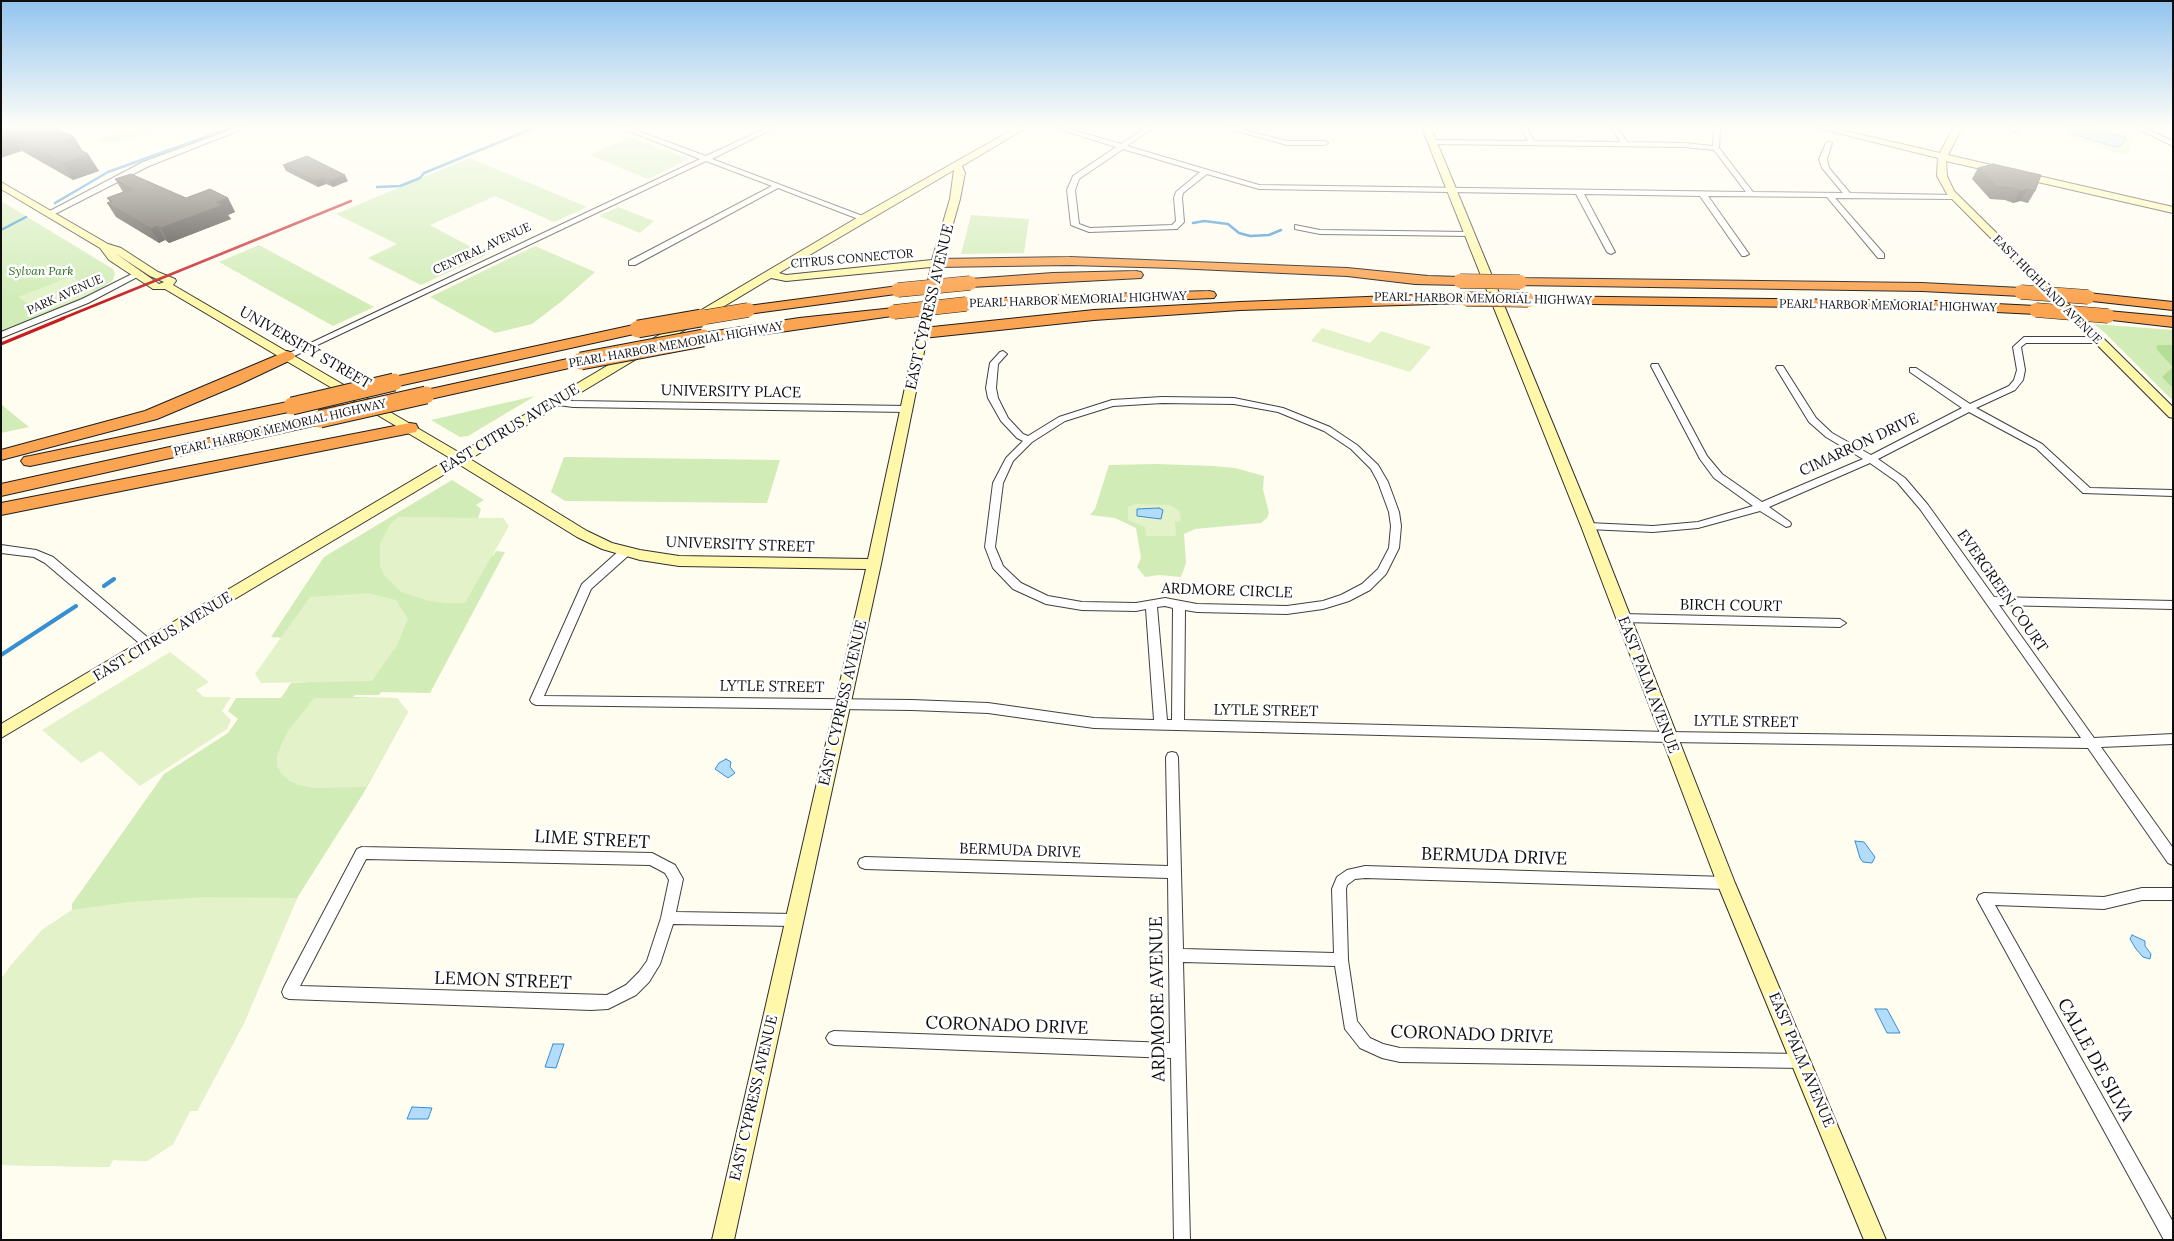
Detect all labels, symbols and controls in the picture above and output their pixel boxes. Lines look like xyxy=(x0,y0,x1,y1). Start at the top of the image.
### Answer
street label: CENTRAL AVENUE xyxy=(431,220,533,278)
street label: EAST CYPRESS AVENUE xyxy=(902,222,958,392)
street label: EAST HIGHLAND AVENUE xyxy=(1989,232,2105,348)
street label: CITRUS CONNECTOR xyxy=(790,246,914,272)
park label: Sylvan Park xyxy=(9,265,73,279)
street label: PARK AVENUE xyxy=(25,272,105,318)
street label: PEARL HARBOR MEMORIAL HIGHWAY xyxy=(969,289,1187,311)
street label: PEARL HARBOR MEMORIAL HIGHWAY xyxy=(1374,290,1592,308)
street label: PEARL HARBOR MEMORIAL HIGHWAY xyxy=(1779,297,1997,315)
street label: UNIVERSITY STREET xyxy=(236,303,374,393)
street label: PEARL HARBOR MEMORIAL HIGHWAY xyxy=(568,319,784,371)
street label: EAST CITRUS AVENUE xyxy=(437,380,583,478)
street label: UNIVERSITY PLACE xyxy=(661,382,801,402)
street label: PEARL HARBOR MEMORIAL HIGHWAY xyxy=(172,396,388,460)
street label: CIMARRON DRIVE xyxy=(1797,410,1921,480)
street label: EVERGREEN COURT xyxy=(1953,526,2051,656)
street label: UNIVERSITY STREET xyxy=(665,533,815,557)
street label: ARDMORE CIRCLE xyxy=(1161,580,1293,602)
street label: EAST CITRUS AVENUE xyxy=(90,588,236,686)
street label: BIRCH COURT xyxy=(1680,596,1782,616)
street label: EAST PALM AVENUE xyxy=(1614,614,1682,756)
street label: EAST CYPRESS AVENUE xyxy=(815,618,871,788)
street label: LYTLE STREET xyxy=(720,677,824,697)
street label: LYTLE STREET xyxy=(1214,701,1318,721)
street label: LYTLE STREET xyxy=(1694,712,1798,732)
street label: LIME STREET xyxy=(534,826,650,854)
street label: BERMUDA DRIVE xyxy=(959,840,1081,862)
street label: BERMUDA DRIVE xyxy=(1421,844,1567,870)
street label: ARDMORE AVENUE xyxy=(1146,916,1170,1082)
street label: LEMON STREET xyxy=(434,968,572,994)
street label: EAST PALM AVENUE xyxy=(1764,990,1838,1130)
street label: CALLE DE SILVA xyxy=(2052,995,2138,1125)
street label: CORONADO DRIVE xyxy=(925,1012,1089,1040)
street label: EAST CYPRESS AVENUE xyxy=(726,1013,782,1183)
street label: CORONADO DRIVE xyxy=(1390,1021,1554,1049)

